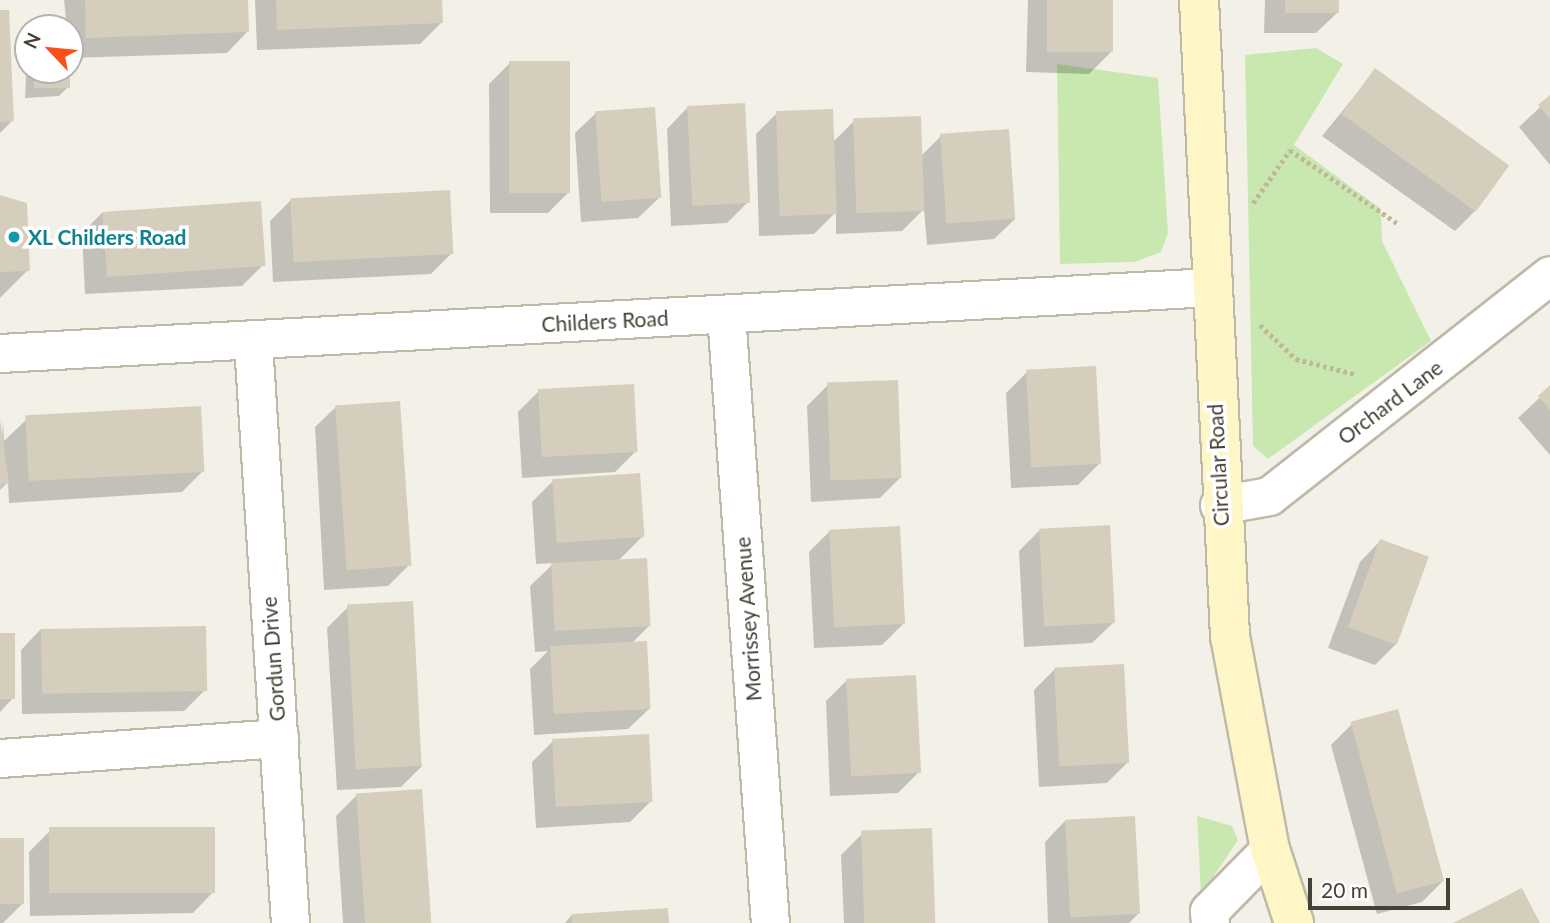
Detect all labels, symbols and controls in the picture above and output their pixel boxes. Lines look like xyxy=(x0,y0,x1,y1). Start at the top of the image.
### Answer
north arrow xyxy=(14,14,84,84)
text: N xyxy=(18,29,45,52)
place label: XL Childers Road xyxy=(28,224,187,250)
marker: XL Childers Road xyxy=(6,229,22,245)
street label: Childers Road xyxy=(541,305,669,337)
street label: Orchard Lane xyxy=(1333,355,1447,449)
street label: Circular Road xyxy=(1202,403,1234,527)
street label: Morrissey Avenue xyxy=(730,535,766,703)
street label: Gordun Drive xyxy=(256,596,290,722)
scale bar xyxy=(1312,864,1454,908)
text: 20 m xyxy=(1321,877,1368,902)

